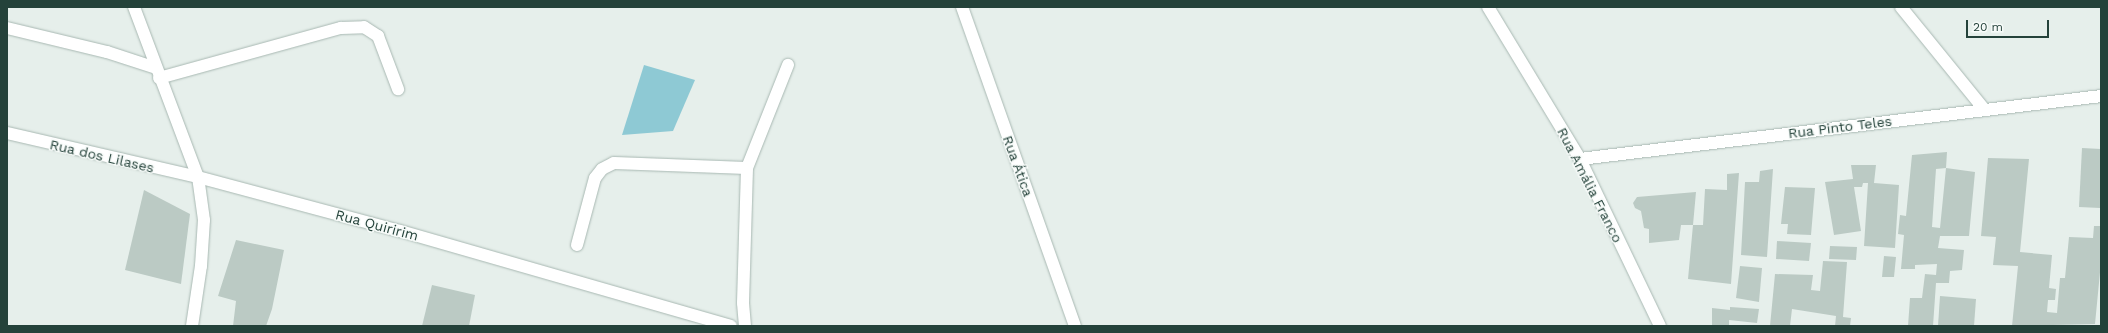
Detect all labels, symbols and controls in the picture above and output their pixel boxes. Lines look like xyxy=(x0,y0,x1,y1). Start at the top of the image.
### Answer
scale bar xyxy=(1968,12,2051,38)
text: 20 m xyxy=(1973,20,2003,34)
street label: Rua Pinto Teles xyxy=(1787,112,1893,142)
street label: Rua Amália Franco xyxy=(1553,124,1627,246)
street label: Rua Ática xyxy=(999,133,1037,199)
street label: Rua dos Lilases xyxy=(48,136,156,176)
street label: Rua Quiririm xyxy=(334,206,420,244)

